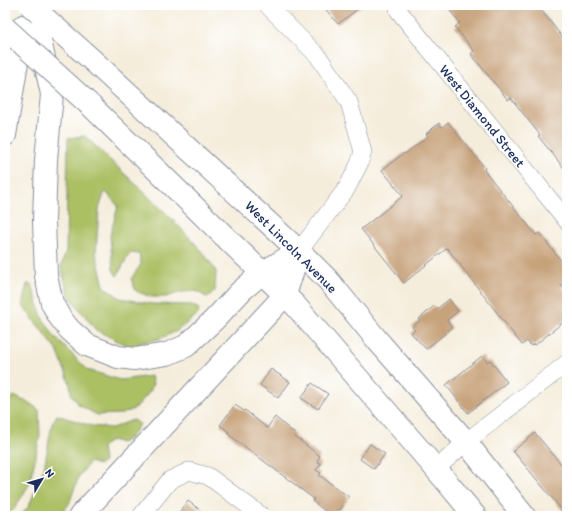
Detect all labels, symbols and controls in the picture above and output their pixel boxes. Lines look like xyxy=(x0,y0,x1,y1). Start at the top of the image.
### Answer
street label: West Diamond Street xyxy=(435,61,529,171)
street label: West Lincoln Avenue xyxy=(241,197,341,297)
north arrow xyxy=(22,459,62,499)
text: N xyxy=(42,466,57,480)

